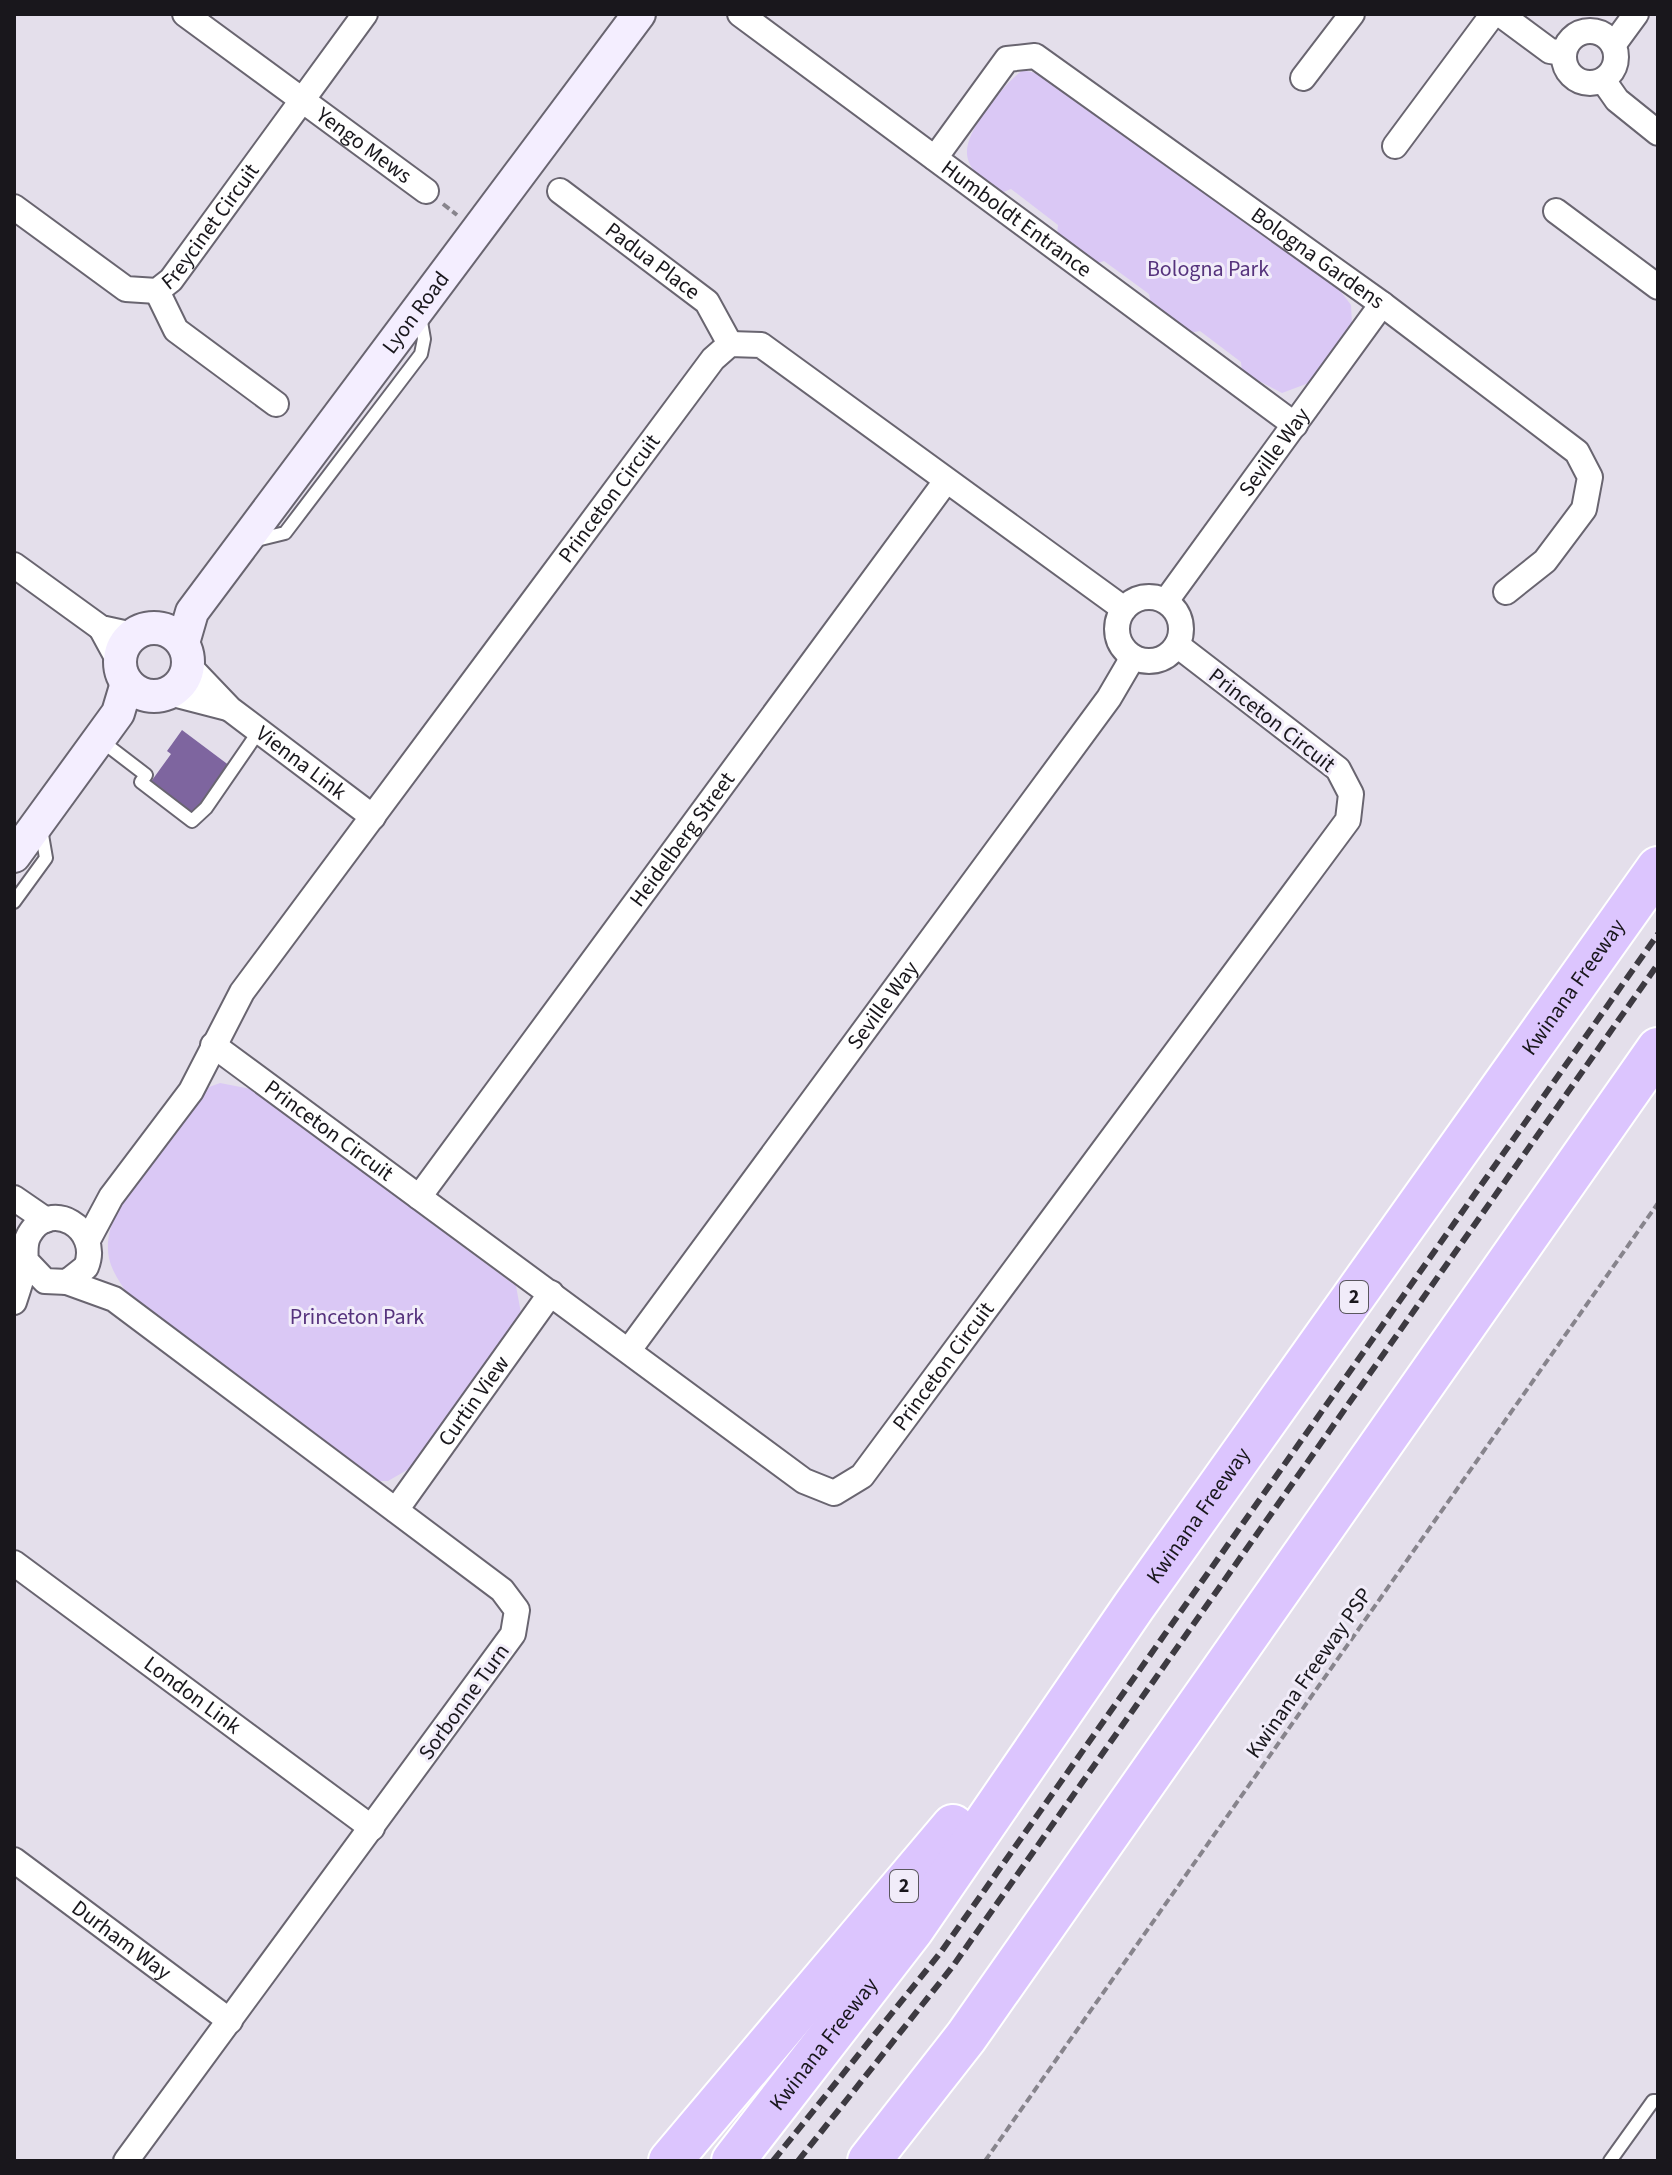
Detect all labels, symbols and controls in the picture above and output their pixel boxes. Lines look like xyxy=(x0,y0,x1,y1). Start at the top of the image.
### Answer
street label: Yengo Mews xyxy=(309,99,418,191)
street label: Humboldt Entrance xyxy=(935,152,1098,285)
street label: Freycinet Circuit xyxy=(155,156,267,298)
street label: Bologna Gardens xyxy=(1244,199,1391,317)
street label: Padua Place xyxy=(598,214,707,307)
park label: Bologna Park xyxy=(1147,253,1269,285)
street label: Lyon Road xyxy=(374,265,457,361)
street label: Seville Way xyxy=(1231,400,1318,503)
street label: Princeton Circuit xyxy=(550,427,668,570)
street label: Princeton Circuit xyxy=(1202,660,1343,780)
street label: Vienna Link xyxy=(249,718,353,808)
street label: Heidelberg Street xyxy=(622,765,743,914)
street label: Kwinana Freeway xyxy=(1514,912,1634,1062)
street label: Seville Way xyxy=(839,954,927,1056)
street label: Princeton Circuit xyxy=(258,1072,401,1189)
road number: 2 xyxy=(1340,1281,1368,1313)
street label: Princeton Circuit xyxy=(885,1295,1002,1438)
park label: Princeton Park xyxy=(290,1301,424,1333)
street label: Curtin View xyxy=(430,1349,517,1453)
street label: Kwinana Freeway xyxy=(1139,1440,1258,1590)
street label: Kwinana Freeway PSP xyxy=(1238,1581,1380,1765)
street label: Sorbonne Turn xyxy=(411,1637,517,1767)
street label: London Link xyxy=(137,1648,248,1742)
road number: 2 xyxy=(890,1870,918,1902)
street label: Durham Way xyxy=(65,1892,179,1988)
street label: Kwinana Freeway xyxy=(762,1970,886,2117)

